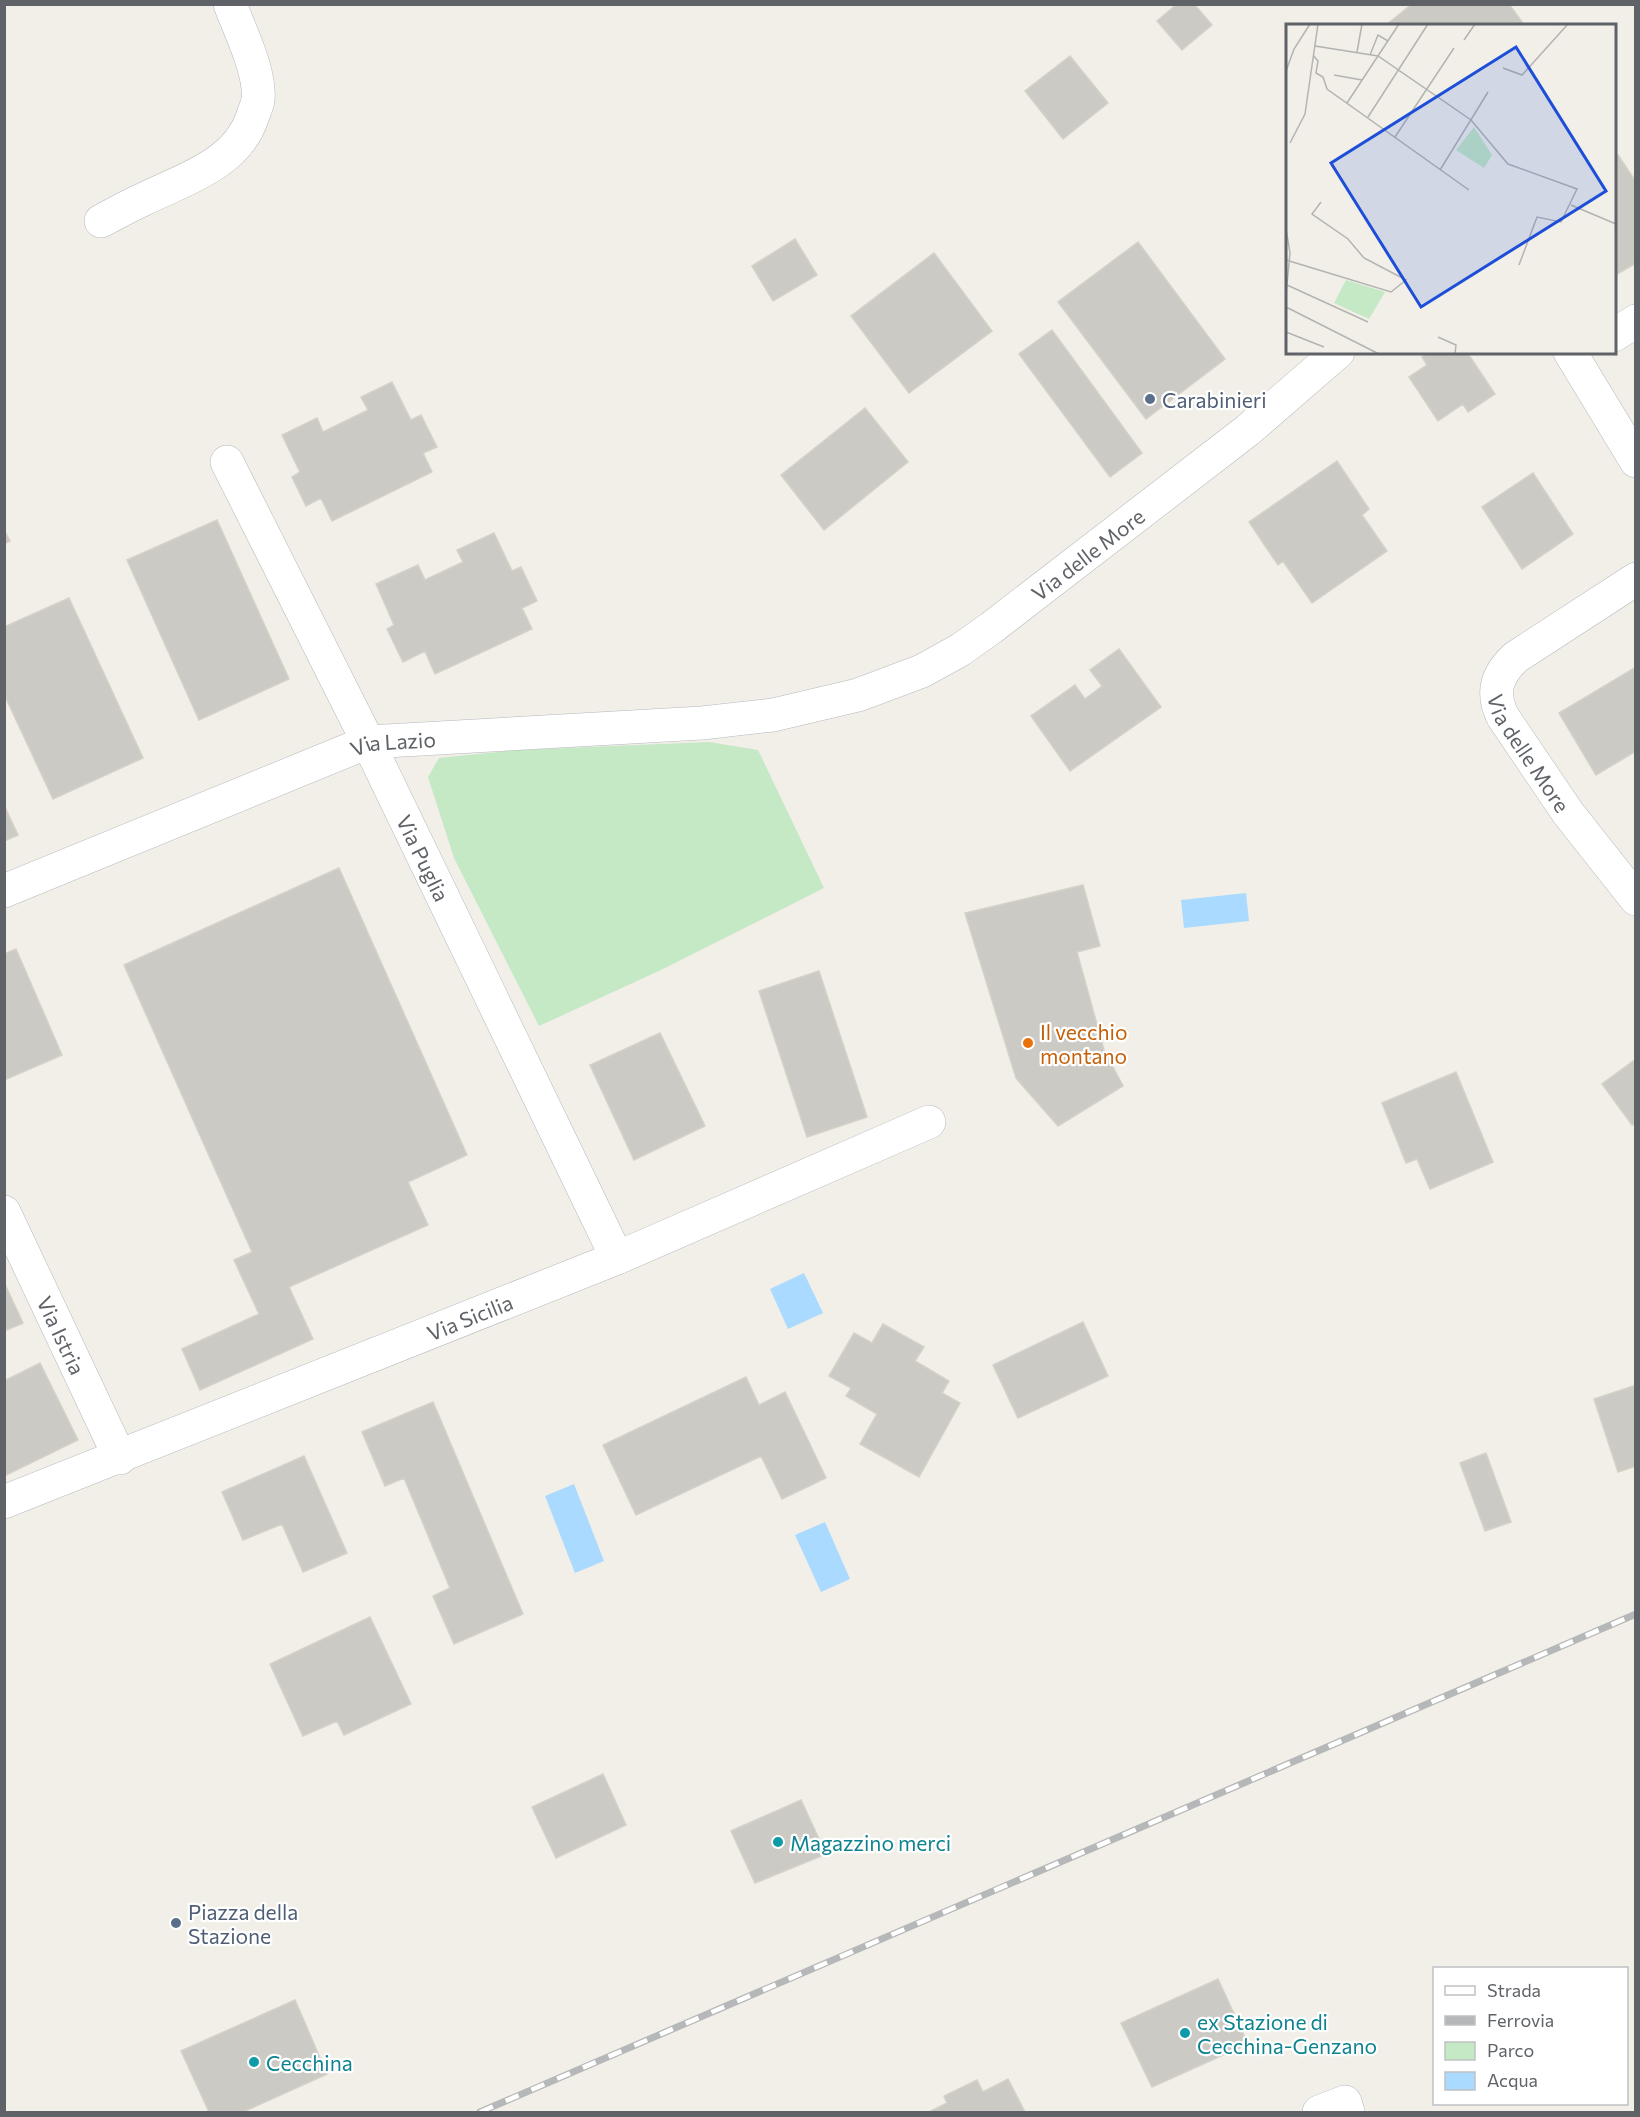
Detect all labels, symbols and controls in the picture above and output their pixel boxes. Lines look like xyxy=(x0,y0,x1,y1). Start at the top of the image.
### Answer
inset map xyxy=(1286,24,1616,354)
place label: Carabinieri xyxy=(1162,387,1267,412)
marker: Carabinieri xyxy=(1143,392,1157,406)
street label: Via delle More xyxy=(1026,503,1149,605)
street label: Via delle More xyxy=(1484,692,1576,816)
street label: Via Lazio xyxy=(346,726,436,761)
street label: Via Puglia xyxy=(392,810,455,905)
place label: Il vecchio montano xyxy=(1040,1019,1127,1068)
marker: Il vecchio montano xyxy=(1021,1036,1035,1050)
street label: Via Sicilia xyxy=(423,1288,516,1345)
street label: Via Istria xyxy=(33,1292,91,1378)
place label: Magazzino merci xyxy=(790,1830,951,1855)
marker: Magazzino merci xyxy=(771,1835,785,1849)
place label: Piazza della Stazione xyxy=(188,1899,298,1948)
marker: Piazza della Stazione xyxy=(169,1916,183,1930)
legend xyxy=(1433,1967,1628,2105)
text: Strada xyxy=(1487,1979,1541,2001)
place label: ex Stazione di Cecchina-Genzano xyxy=(1197,2009,1377,2058)
text: Ferrovia xyxy=(1487,2009,1554,2031)
marker: ex Stazione di Cecchina-Genzano xyxy=(1178,2026,1192,2040)
text: Parco xyxy=(1487,2039,1534,2061)
place label: Cecchina xyxy=(266,2050,353,2075)
marker: Cecchina xyxy=(247,2055,261,2069)
text: Acqua xyxy=(1487,2069,1538,2091)

